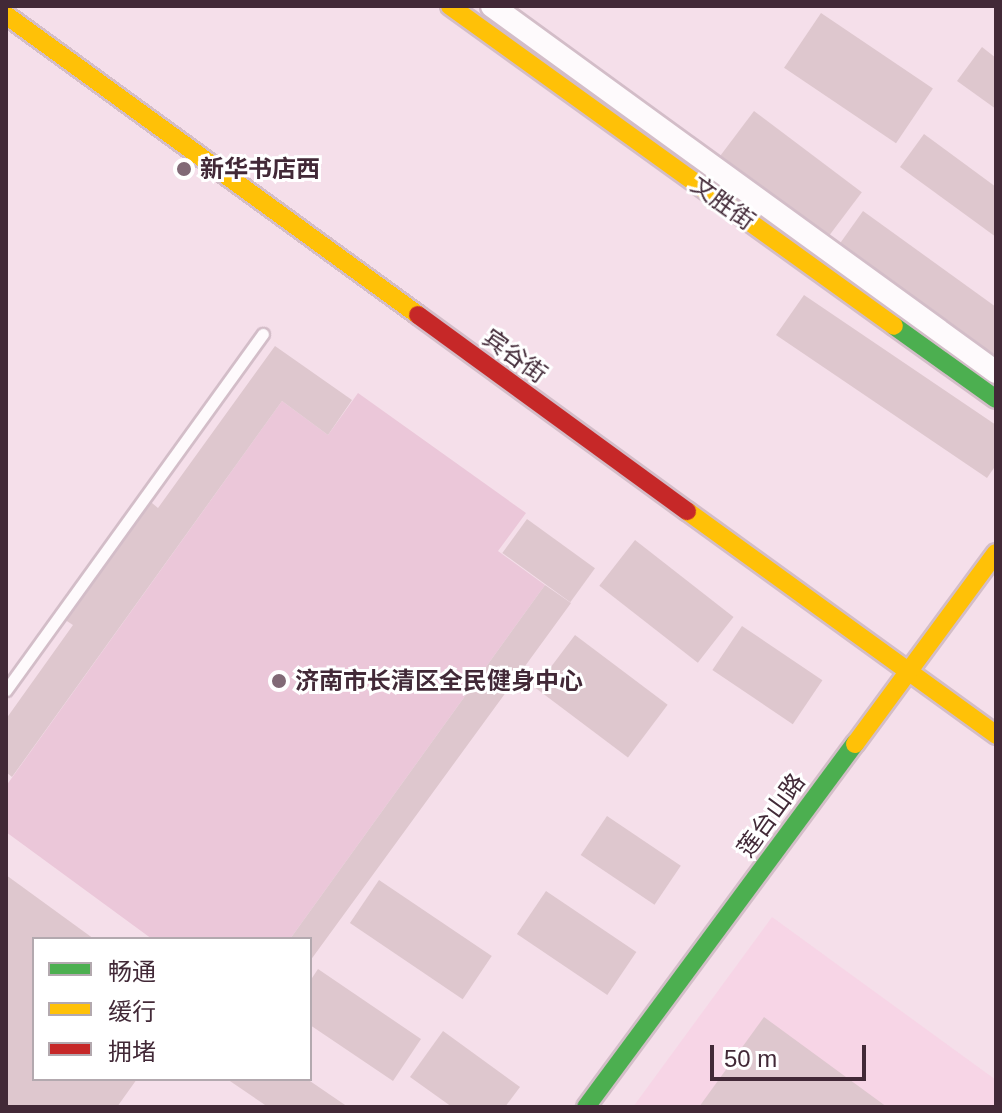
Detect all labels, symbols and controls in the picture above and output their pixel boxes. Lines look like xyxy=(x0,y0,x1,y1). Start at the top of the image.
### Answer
place label: 新华书店西 xyxy=(200,155,320,183)
marker: 新华书店西 xyxy=(175,160,193,178)
street label: 文胜街 xyxy=(685,170,761,236)
street label: 宾谷街 xyxy=(477,323,553,389)
place label: 济南市长清区全民健身中心 xyxy=(295,667,583,695)
marker: 济南市长清区全民健身中心 xyxy=(270,672,288,690)
street label: 莲台山路 xyxy=(731,768,811,862)
legend xyxy=(32,937,312,1081)
text: 畅通 xyxy=(108,958,156,985)
text: 缓行 xyxy=(108,998,156,1025)
scale bar xyxy=(714,1029,870,1079)
text: 拥堵 xyxy=(108,1038,156,1065)
text: 50 m xyxy=(724,1045,777,1072)

